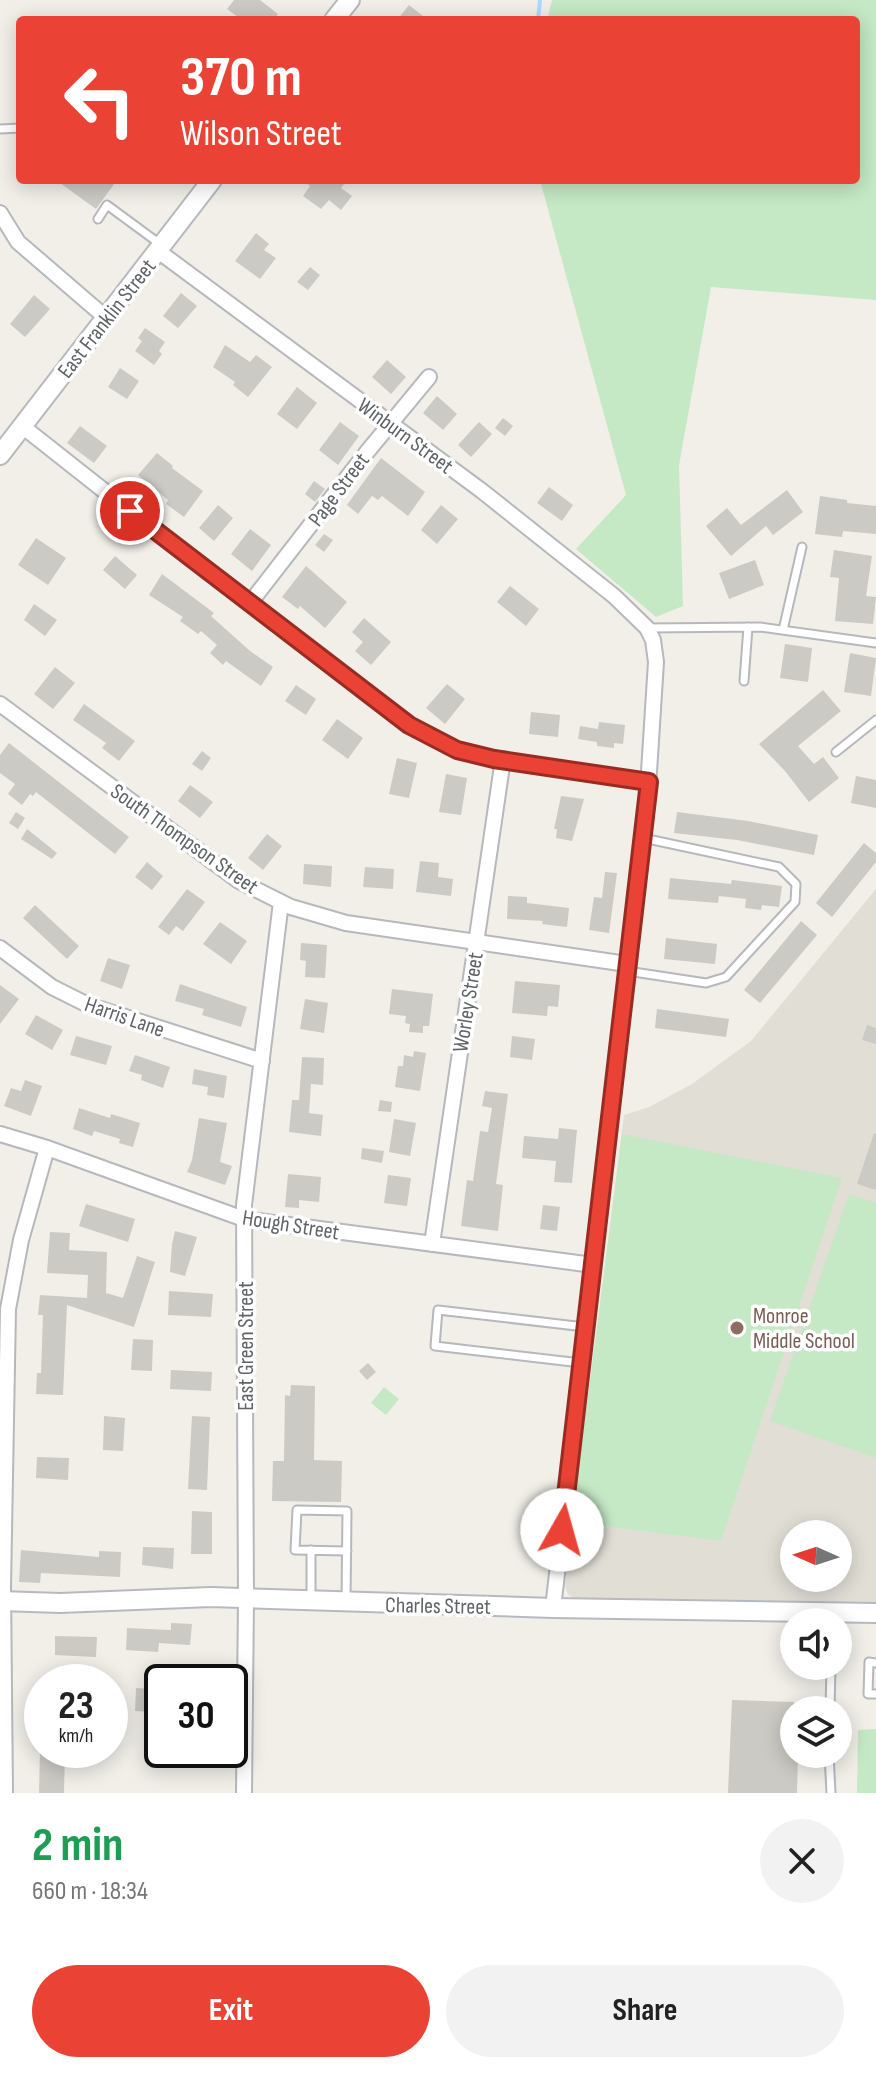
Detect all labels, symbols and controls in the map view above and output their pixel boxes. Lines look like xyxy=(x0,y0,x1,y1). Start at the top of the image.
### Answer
text: 370 m xyxy=(180,45,302,112)
icon: left xyxy=(48,48,152,152)
text: Wilson Street xyxy=(180,113,342,156)
street label: East Franklin Street xyxy=(52,254,162,384)
street label: Winburn Street xyxy=(352,392,459,480)
street label: Page Street xyxy=(303,448,376,532)
pin xyxy=(96,477,164,545)
icon: arrive xyxy=(108,489,152,533)
street label: South Thompson Street xyxy=(105,778,263,900)
street label: Worley Street xyxy=(447,950,490,1054)
street label: Harris Lane xyxy=(81,991,168,1044)
street label: Hough Street xyxy=(240,1205,341,1246)
street label: East Green Street xyxy=(233,1281,260,1411)
place label: Monroe Middle School xyxy=(753,1303,855,1355)
marker: Monroe Middle School xyxy=(728,1319,746,1337)
position arrow xyxy=(520,1488,604,1572)
north arrow xyxy=(780,1520,852,1592)
map controls xyxy=(780,1520,852,1768)
street label: Charles Street xyxy=(385,1592,491,1621)
button: sound xyxy=(780,1608,852,1680)
speed limit sign: 30 xyxy=(144,1664,248,1768)
text: 23 xyxy=(58,1682,94,1730)
button: layers xyxy=(780,1696,852,1768)
text: km/h xyxy=(59,1724,93,1748)
text: 2 min xyxy=(32,1817,123,1874)
button: close xyxy=(760,1819,844,1903)
text: 660 m · 18:34 xyxy=(32,1876,148,1907)
button: Exit xyxy=(32,1965,430,2057)
button: Share xyxy=(446,1965,844,2057)

